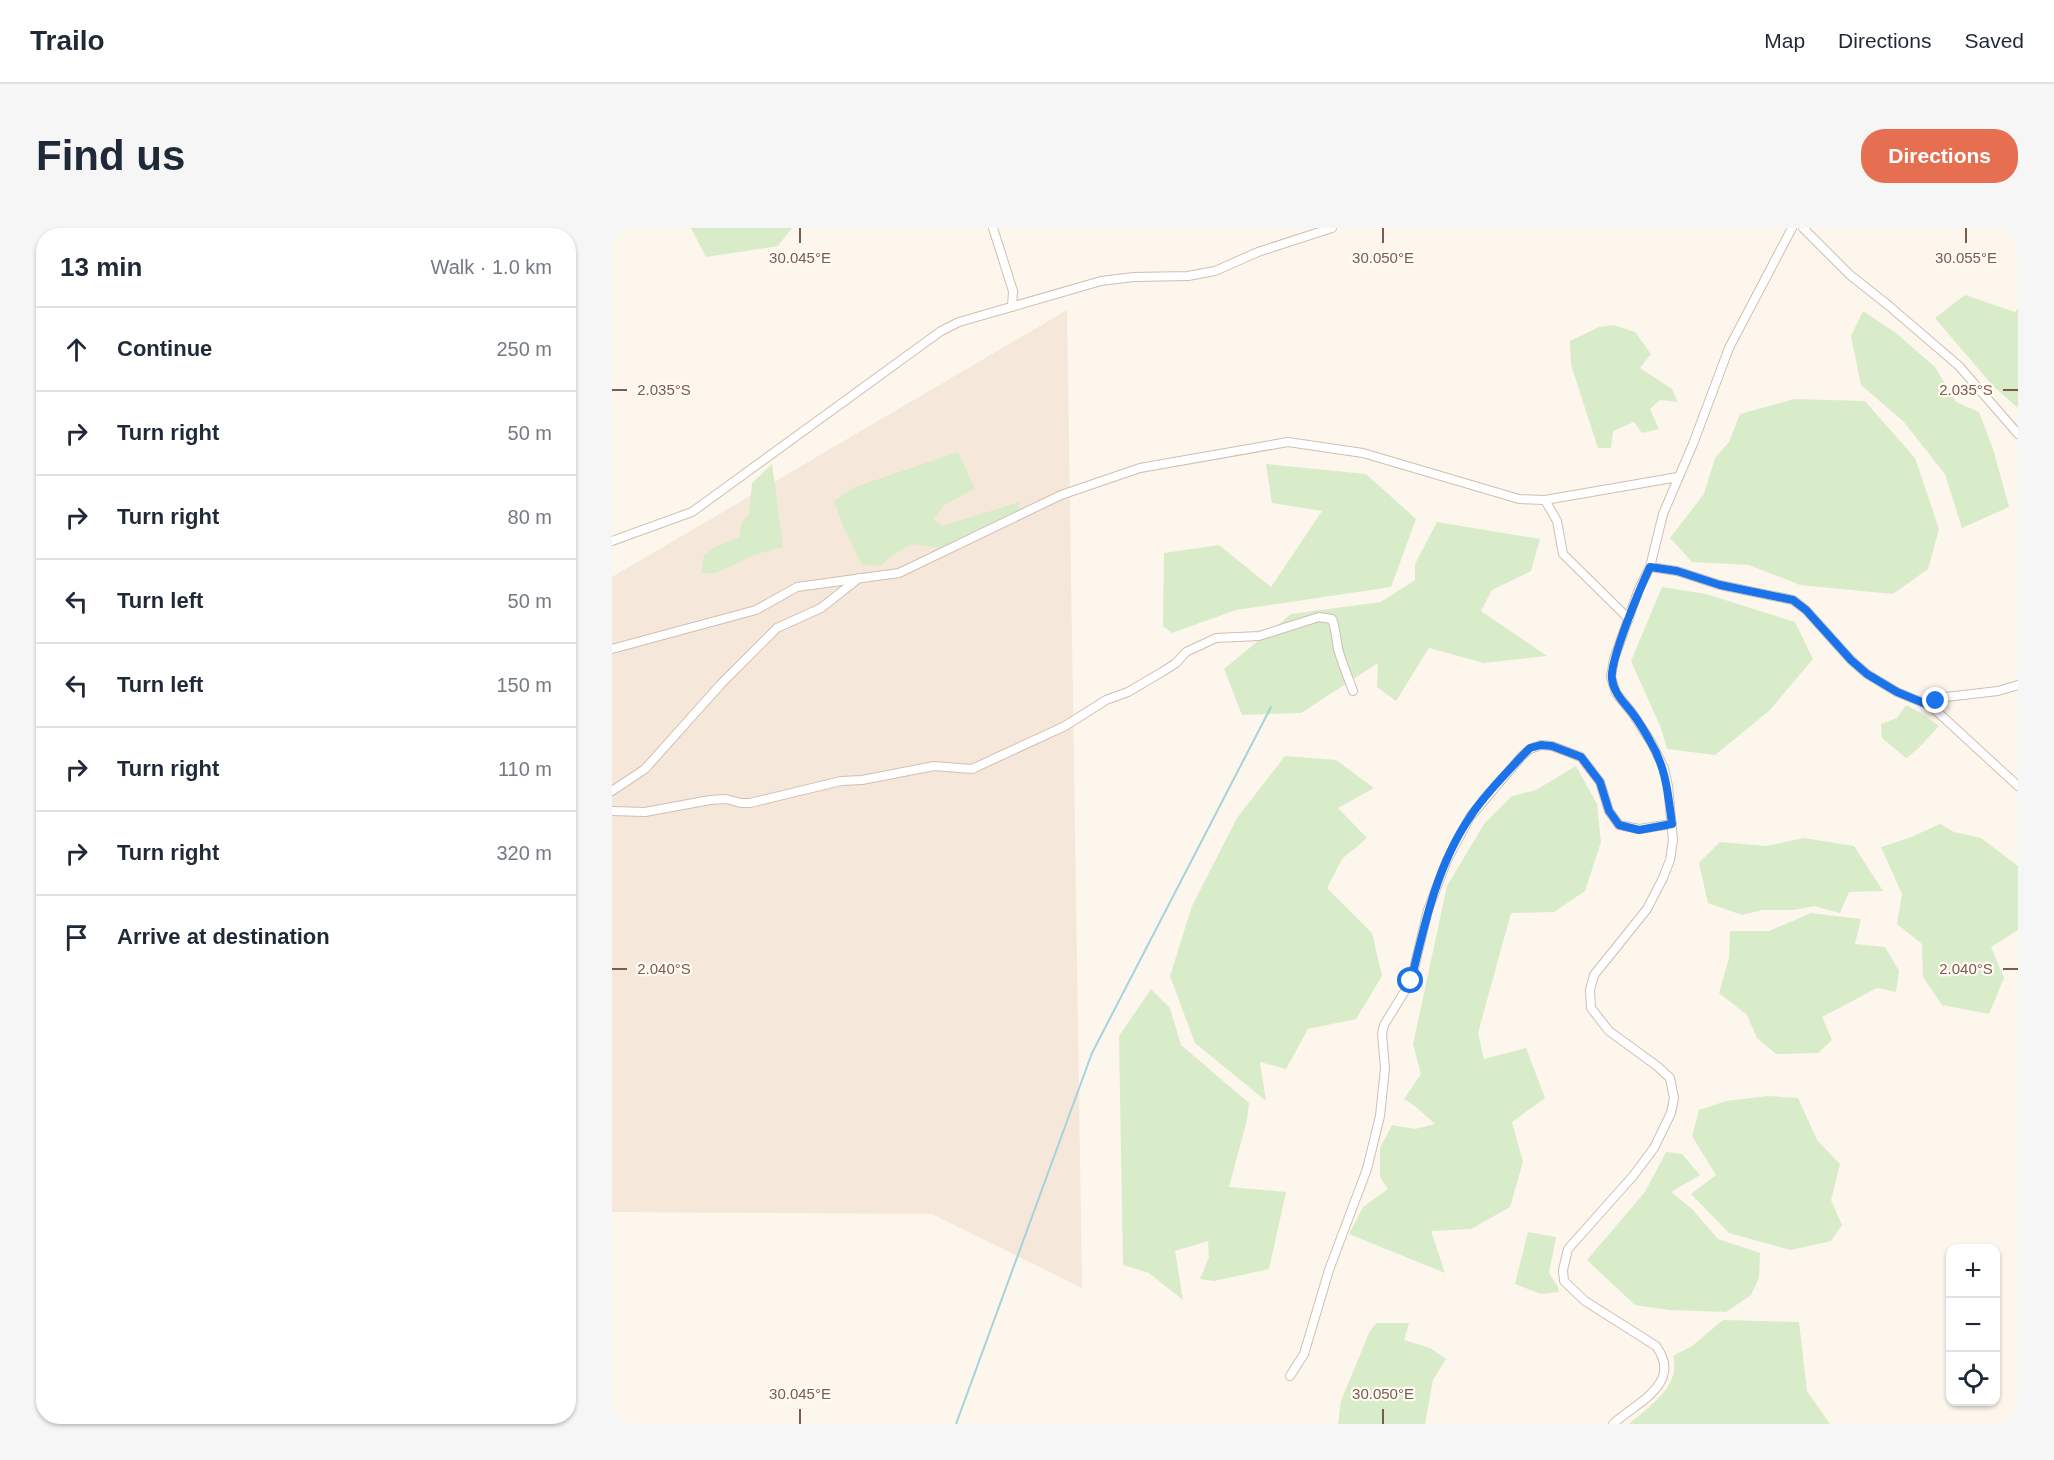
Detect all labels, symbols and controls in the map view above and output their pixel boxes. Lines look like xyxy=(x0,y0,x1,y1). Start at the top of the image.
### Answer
text: Trailo xyxy=(30,25,105,56)
text: Map xyxy=(1764,29,1805,52)
text: Directions xyxy=(1838,29,1931,52)
text: Saved xyxy=(1964,29,2024,52)
button: Directions xyxy=(1861,129,2018,183)
text: Find us xyxy=(36,132,185,179)
text: 30.045°E xyxy=(769,249,831,266)
text: 30.050°E xyxy=(1352,249,1414,266)
text: 30.055°E xyxy=(1935,249,1997,266)
text: 13 min xyxy=(60,252,142,282)
text: Walk · 1.0 km xyxy=(431,256,552,278)
icon: ahead xyxy=(60,333,93,366)
text: Continue xyxy=(117,336,212,361)
text: 250 m xyxy=(496,338,552,360)
text: 2.035°S xyxy=(637,381,691,398)
text: 2.035°S xyxy=(1939,381,1993,398)
icon: right xyxy=(60,417,93,450)
text: Turn right xyxy=(117,420,219,445)
text: 50 m xyxy=(508,422,552,444)
icon: right xyxy=(60,501,93,534)
text: Turn right xyxy=(117,504,219,529)
text: 80 m xyxy=(508,506,552,528)
icon: left xyxy=(60,585,93,618)
text: Turn left xyxy=(117,588,203,613)
text: 50 m xyxy=(508,590,552,612)
icon: left xyxy=(60,669,93,702)
text: Turn left xyxy=(117,672,203,697)
text: 150 m xyxy=(496,674,552,696)
route end xyxy=(1922,687,1948,713)
icon: right xyxy=(60,753,93,786)
text: Turn right xyxy=(117,756,219,781)
text: 110 m xyxy=(498,758,552,780)
icon: right xyxy=(60,837,93,870)
text: Turn right xyxy=(117,840,219,865)
text: 320 m xyxy=(496,842,552,864)
icon: arrive xyxy=(60,921,93,954)
text: Arrive at destination xyxy=(117,924,330,949)
text: 2.040°S xyxy=(637,960,691,977)
text: 2.040°S xyxy=(1939,960,1993,977)
route start xyxy=(1397,967,1423,993)
map controls xyxy=(1946,1244,2000,1406)
button: + xyxy=(1946,1244,2000,1298)
button: − xyxy=(1946,1298,2000,1352)
button: locate xyxy=(1946,1352,2000,1406)
text: 30.045°E xyxy=(769,1385,831,1402)
text: 30.050°E xyxy=(1352,1385,1414,1402)

